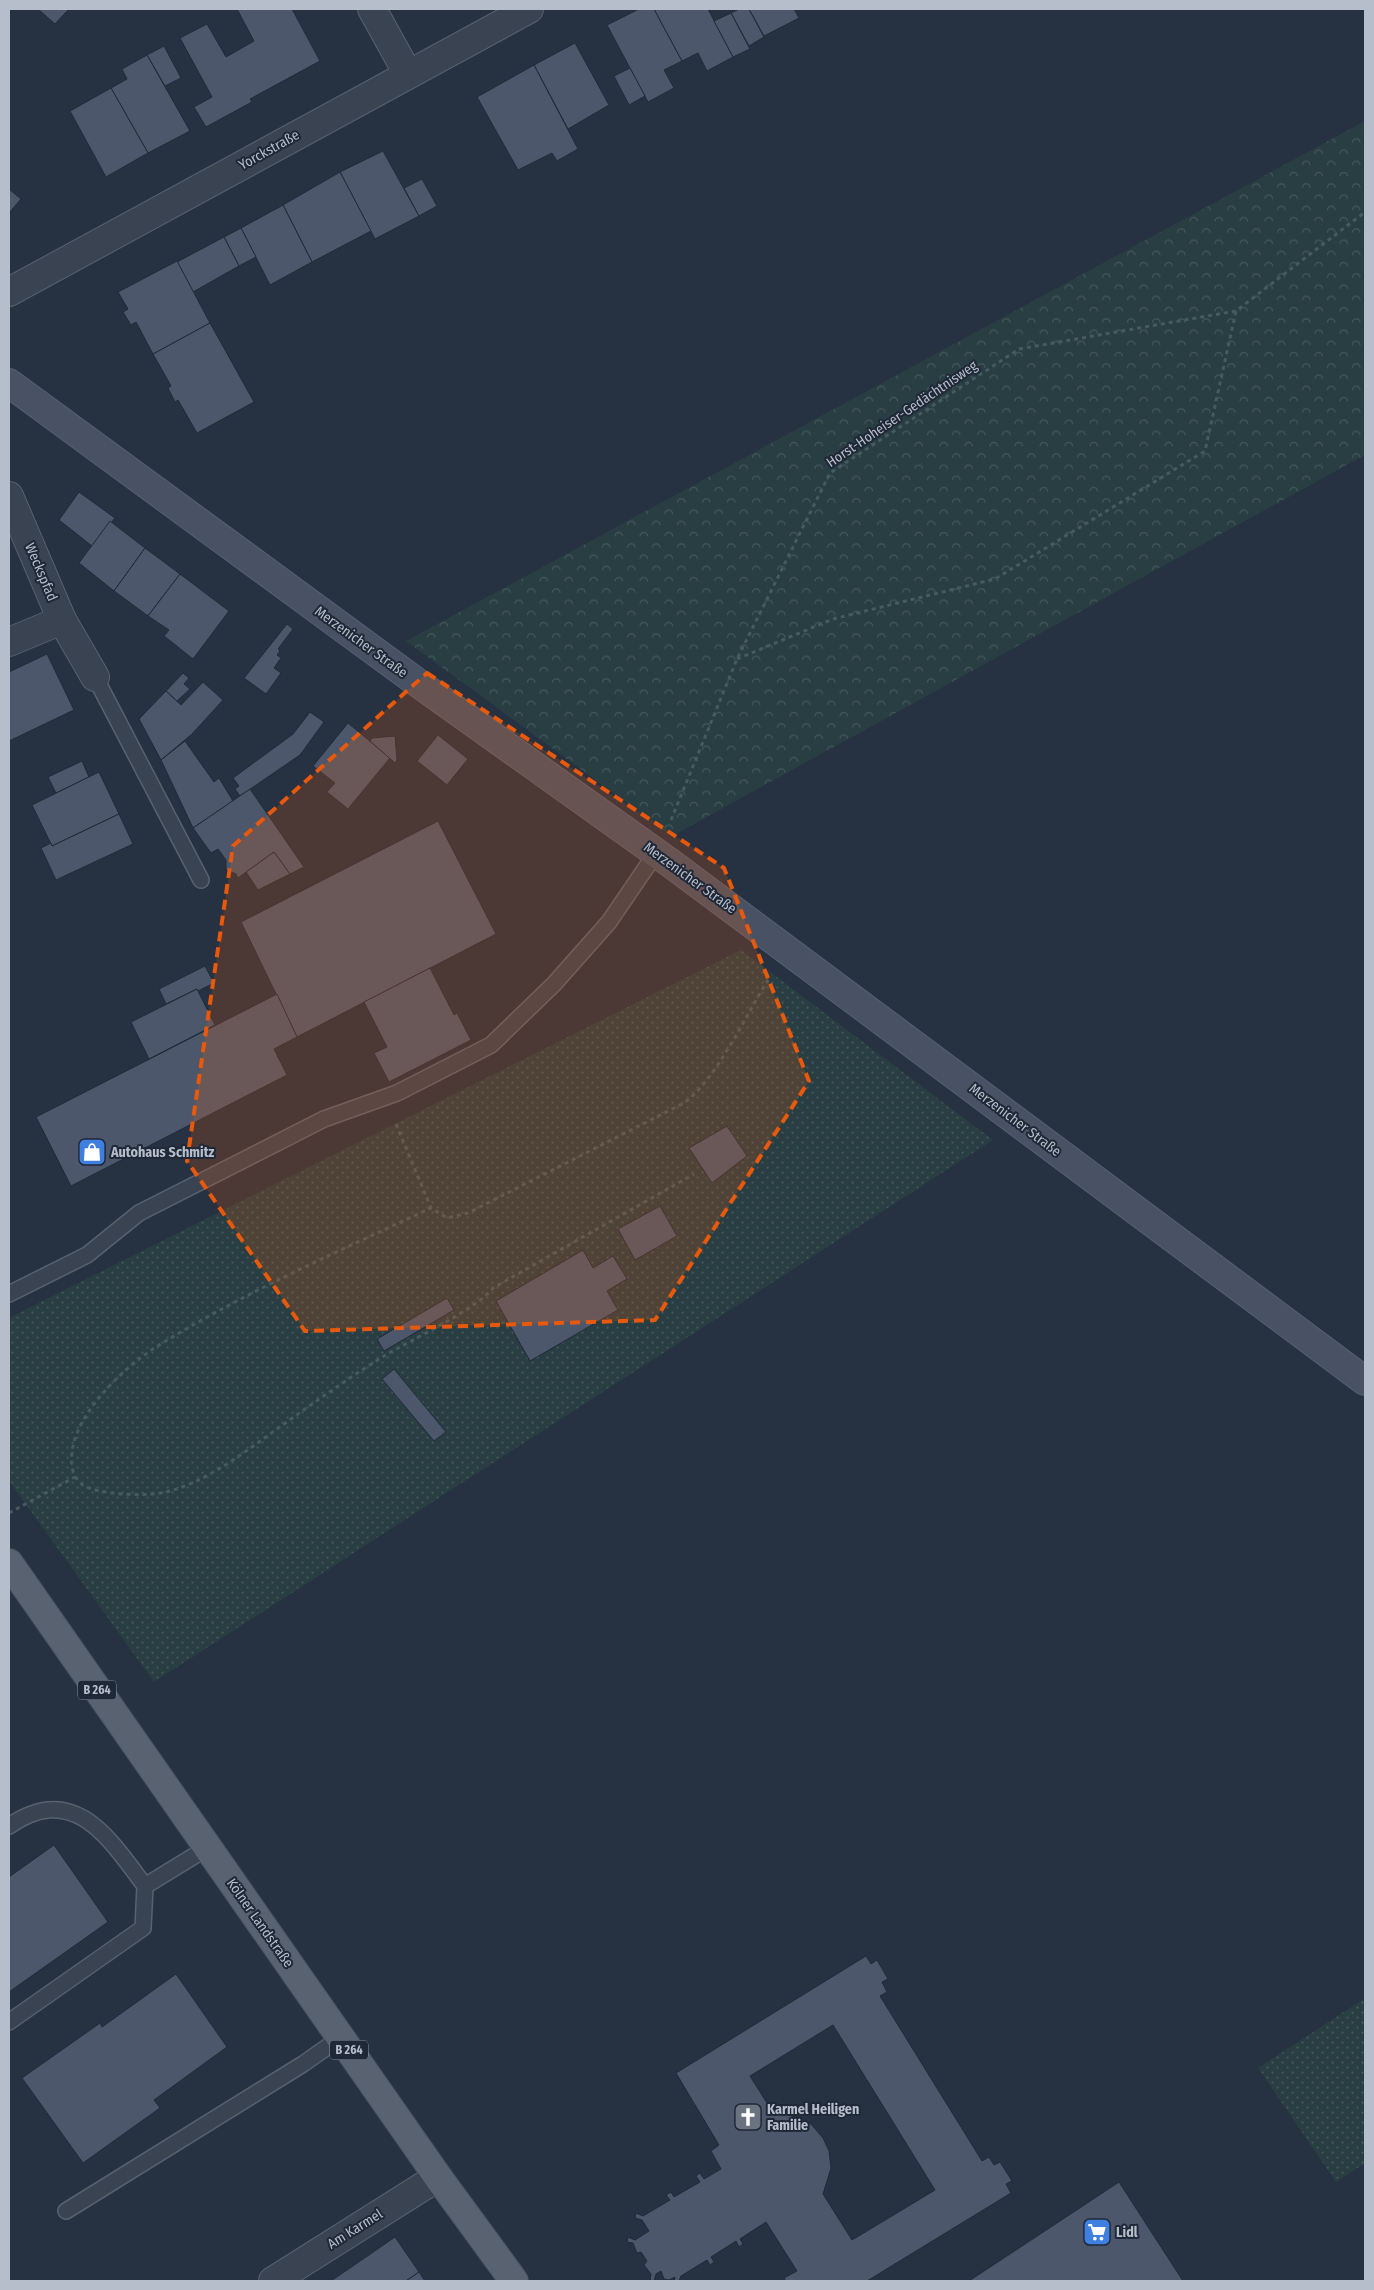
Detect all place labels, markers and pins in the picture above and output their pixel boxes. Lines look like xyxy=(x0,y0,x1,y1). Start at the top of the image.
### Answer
shop icon: Autohaus Schmitz xyxy=(77,1137,107,1167)
place label: Autohaus Schmitz xyxy=(110,1144,215,1161)
place label: Karmel Heiligen Familie xyxy=(767,2101,859,2134)
church icon: Karmel Heiligen Familie xyxy=(733,2102,763,2132)
supermarket icon: Lidl xyxy=(1082,2217,1112,2247)
place label: Lidl xyxy=(1116,2224,1138,2241)

